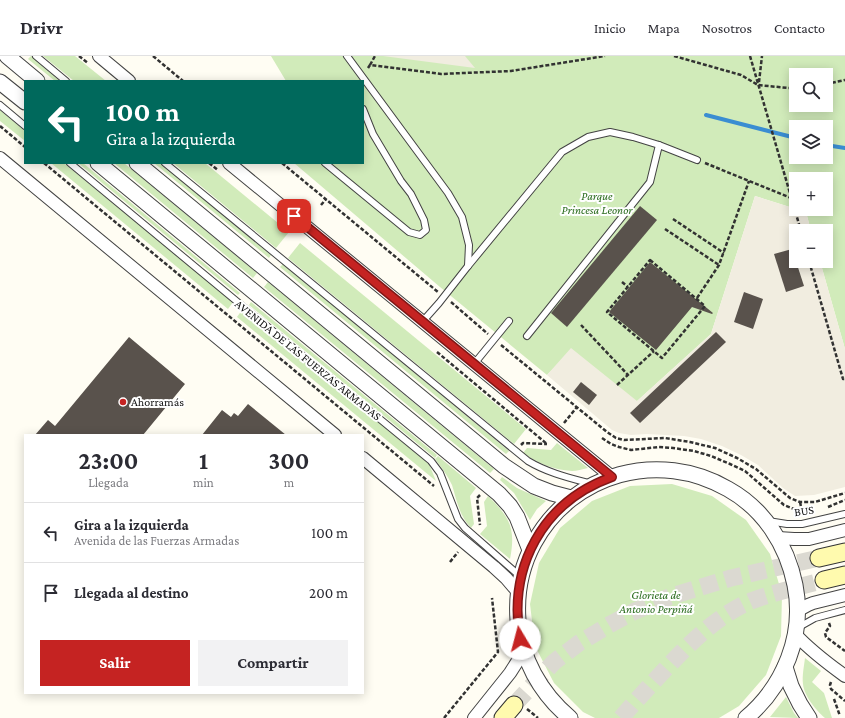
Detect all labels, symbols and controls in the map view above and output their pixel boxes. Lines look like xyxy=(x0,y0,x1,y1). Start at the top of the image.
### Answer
text: Drivr xyxy=(20,17,63,38)
text: Inicio xyxy=(594,20,626,36)
text: Mapa xyxy=(648,20,680,36)
text: Nosotros xyxy=(702,20,752,36)
text: Contacto xyxy=(774,20,825,36)
map controls xyxy=(789,68,833,268)
button: search xyxy=(789,68,833,112)
icon: left xyxy=(40,96,92,148)
text: 100 m xyxy=(106,96,180,127)
button: layers xyxy=(789,120,833,164)
text: Gira a la izquierda xyxy=(106,129,236,149)
button: + xyxy=(789,172,833,216)
park label: Parque Princesa Leonor xyxy=(562,189,633,217)
pin xyxy=(277,199,311,233)
icon: arrive xyxy=(283,205,305,227)
button: − xyxy=(789,224,833,268)
street label: AVENIDA DE LAS FUERZAS ARMADAS xyxy=(232,297,384,424)
place label: Ahorramás xyxy=(131,395,184,409)
marker: Ahorramás xyxy=(118,397,128,407)
text: 23:00 xyxy=(79,447,138,474)
text: 1 xyxy=(199,447,208,474)
text: 300 xyxy=(268,447,309,474)
text: Llegada xyxy=(88,475,129,490)
text: min xyxy=(193,475,214,490)
text: m xyxy=(284,475,294,490)
street label: BUS xyxy=(793,503,815,519)
text: Gira a la izquierda xyxy=(74,517,189,533)
icon: left xyxy=(40,522,62,544)
text: 100 m xyxy=(311,525,348,541)
text: Avenida de las Fuerzas Armadas xyxy=(74,533,239,548)
icon: arrive xyxy=(40,582,62,604)
text: Llegada al destino xyxy=(74,585,189,601)
text: 200 m xyxy=(309,585,348,601)
park label: Glorieta de Antonio Perpiñá xyxy=(618,588,693,616)
position arrow xyxy=(499,618,541,660)
button: Salir xyxy=(40,640,190,686)
button: Compartir xyxy=(198,640,348,686)

